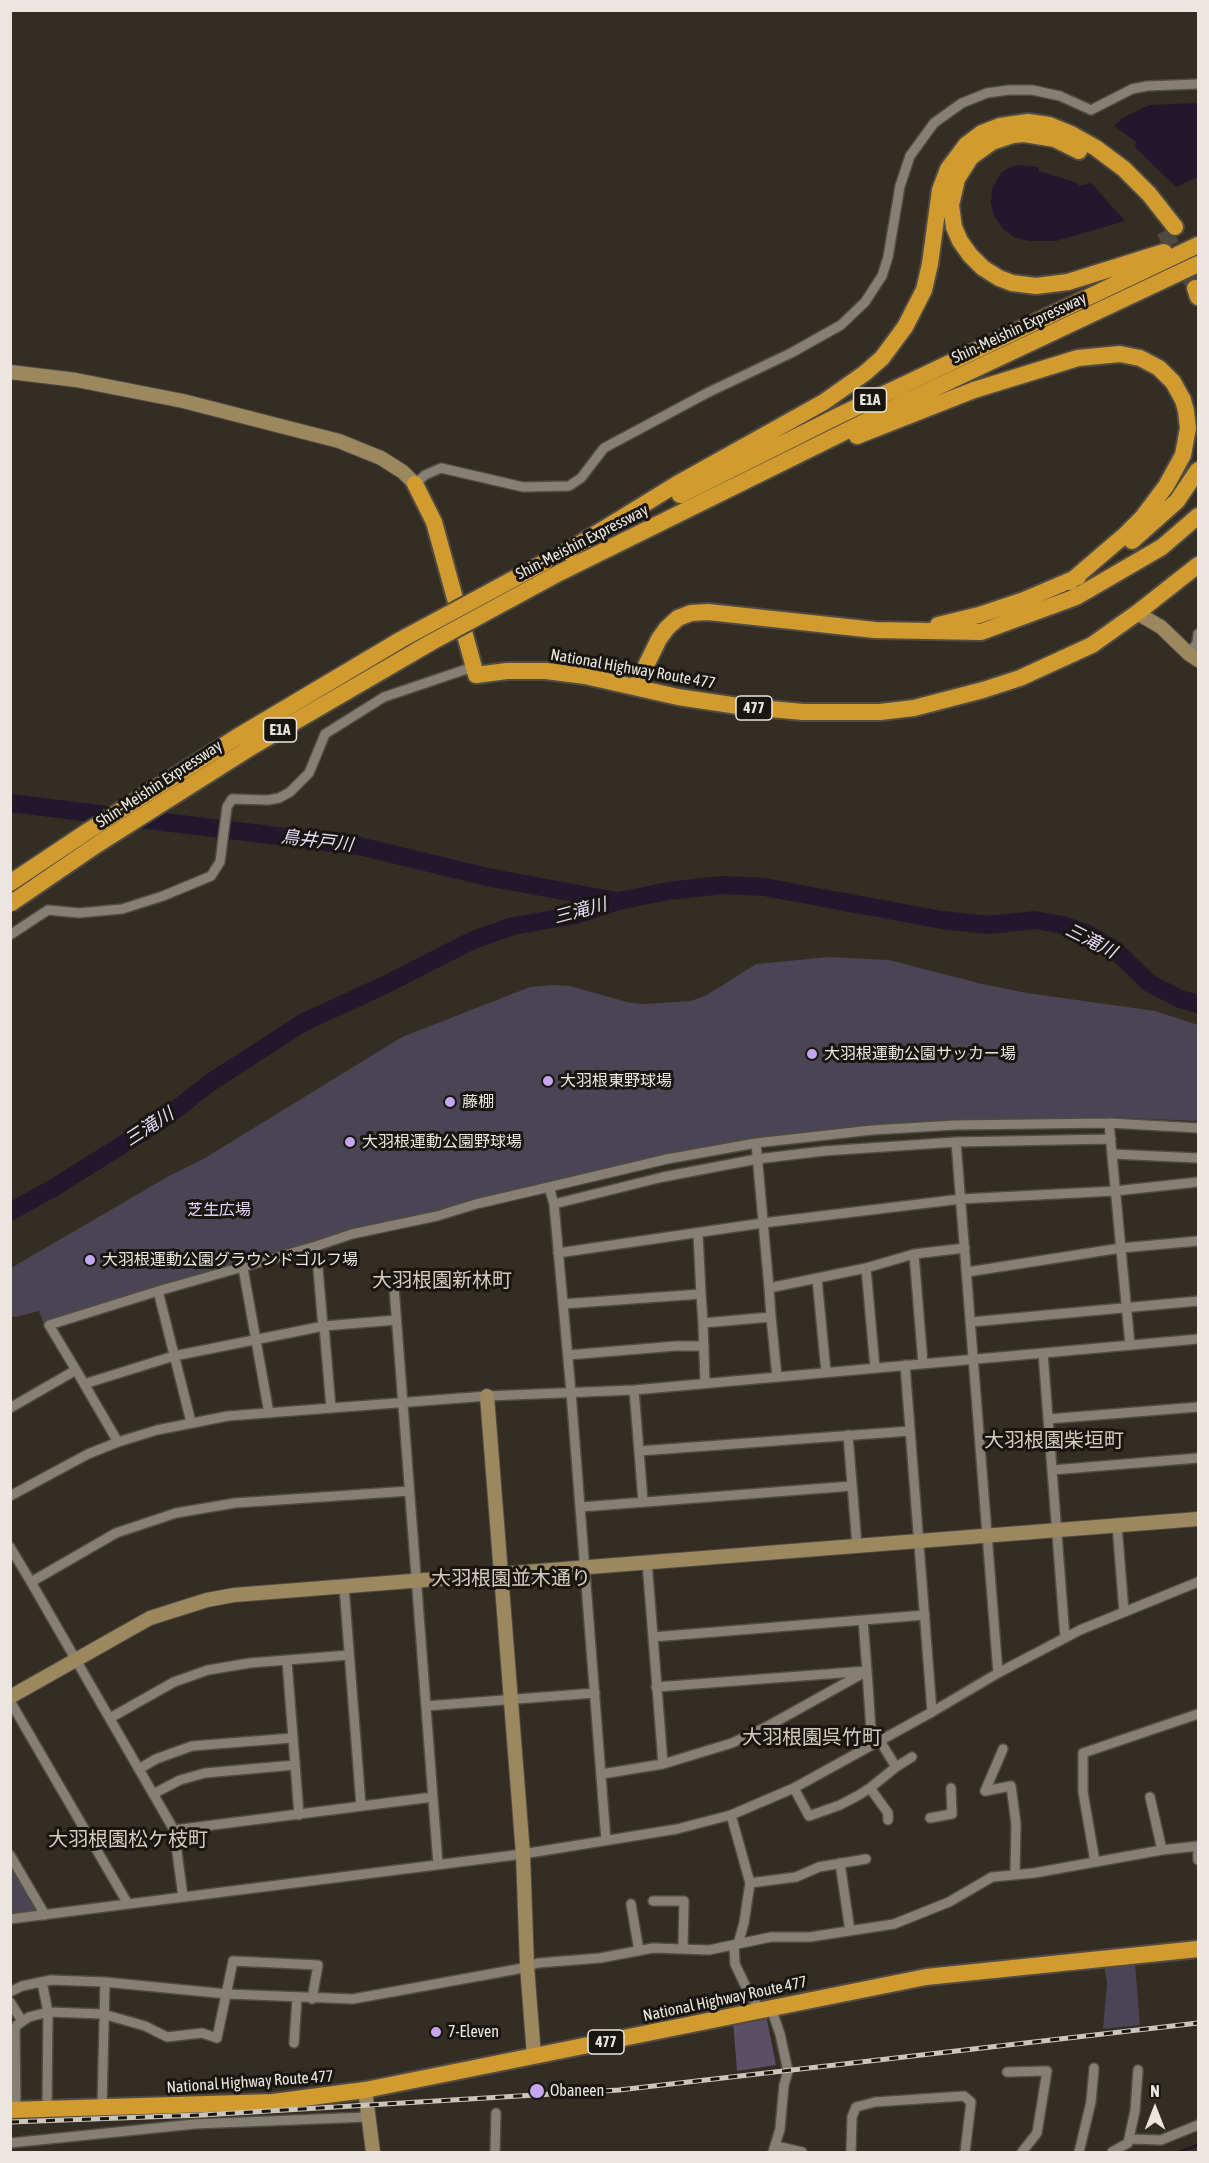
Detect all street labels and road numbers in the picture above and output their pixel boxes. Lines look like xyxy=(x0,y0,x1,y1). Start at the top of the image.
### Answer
street label: Shin-Meishin Expressway xyxy=(949,288,1089,368)
road number: E1A xyxy=(854,388,886,412)
street label: Shin-Meishin Expressway xyxy=(513,500,651,584)
street label: National Highway Route 477 xyxy=(549,645,717,693)
road number: 477 xyxy=(736,696,772,720)
road number: E1A xyxy=(264,718,296,742)
street label: Shin-Meishin Expressway xyxy=(92,736,226,832)
street label: National Highway Route 477 xyxy=(641,1972,809,2026)
road number: 477 xyxy=(588,2030,624,2054)
street label: National Highway Route 477 xyxy=(166,2067,334,2097)

